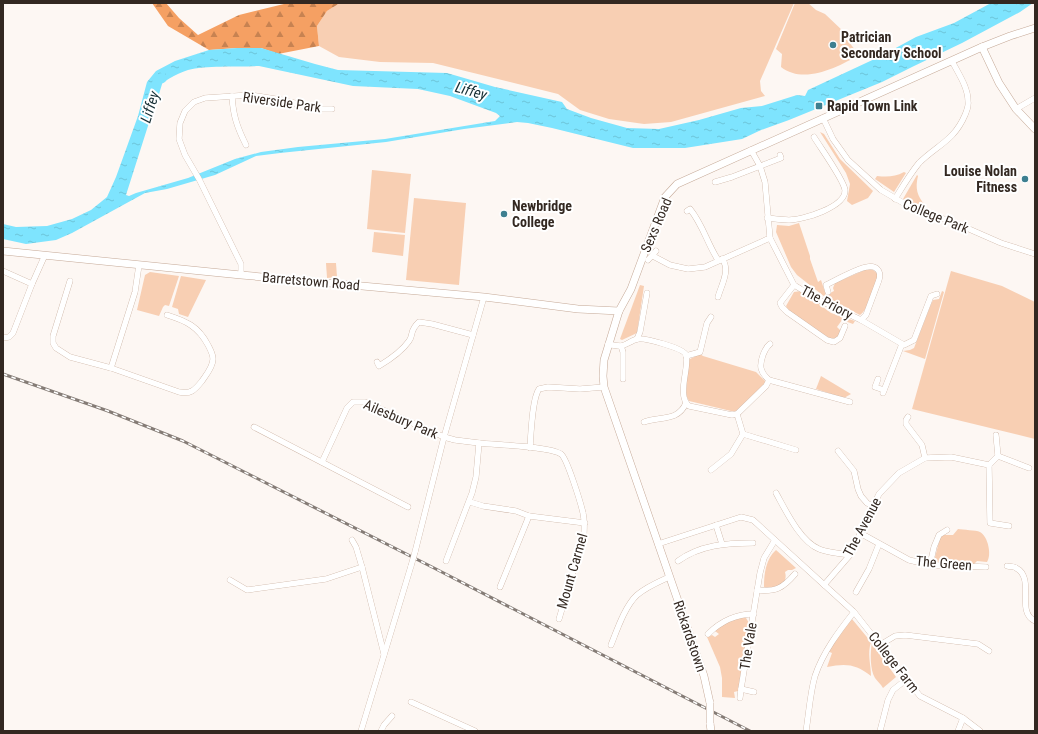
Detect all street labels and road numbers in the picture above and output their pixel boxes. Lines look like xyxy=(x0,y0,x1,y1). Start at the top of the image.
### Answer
street label: Riverside Park xyxy=(242,89,323,115)
street label: Sexs Road xyxy=(637,195,675,255)
street label: College Park xyxy=(901,196,972,237)
street label: Barretstown Road xyxy=(261,269,361,293)
street label: The Priory xyxy=(798,282,856,322)
street label: Ailesbury Park xyxy=(361,396,441,442)
street label: The Avenue xyxy=(840,495,884,559)
street label: Mount Carmel xyxy=(554,531,590,611)
street label: The Green xyxy=(915,553,973,573)
street label: Rickardstown xyxy=(670,598,710,674)
street label: The Vale xyxy=(736,621,760,671)
street label: College Farm xyxy=(865,628,923,696)

